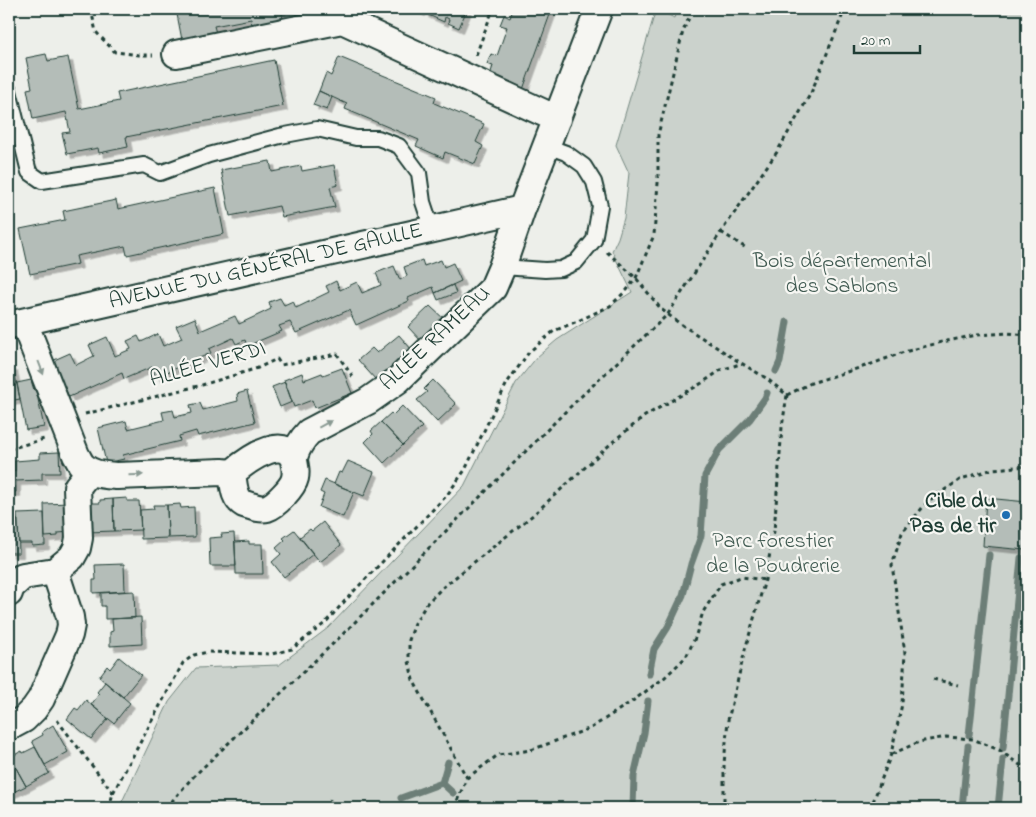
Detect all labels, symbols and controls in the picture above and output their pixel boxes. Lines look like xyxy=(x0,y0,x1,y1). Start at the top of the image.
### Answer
scale bar xyxy=(854,22,920,54)
text: 20 m xyxy=(861,30,891,52)
street label: AVENUE DU GÉNÉRAL DE GAULLE xyxy=(106,215,426,319)
park label: Bois départemental des Sablons xyxy=(752,246,931,303)
street label: ALLÉE RAMEAU xyxy=(373,279,499,399)
street label: ALLÉE VERDI xyxy=(146,333,270,397)
one-way arrow xyxy=(37,361,45,376)
one-way arrow xyxy=(318,420,332,428)
one-way arrow xyxy=(128,471,144,479)
place label: Cible du Pas de tir xyxy=(910,486,997,543)
marker: Cible du Pas de tir xyxy=(1000,509,1012,521)
park label: Parc forestier de la Poudrerie xyxy=(706,526,840,583)

